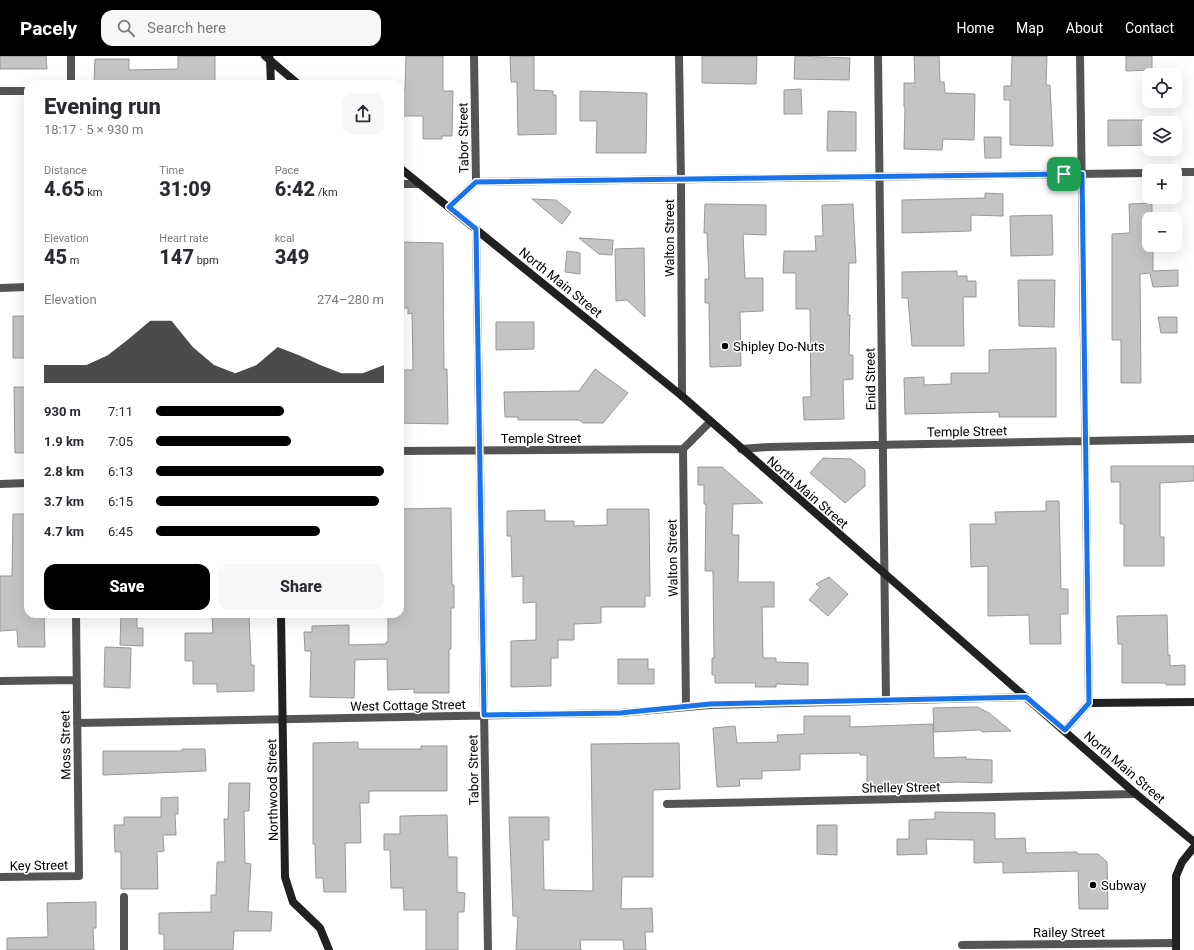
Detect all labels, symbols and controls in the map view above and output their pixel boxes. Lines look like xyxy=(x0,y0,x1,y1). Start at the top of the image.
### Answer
search box xyxy=(101,10,381,46)
text: Pacely xyxy=(20,17,77,40)
icon: search xyxy=(115,17,137,39)
text: Search here xyxy=(147,19,226,37)
text: Home xyxy=(956,20,994,36)
text: Map xyxy=(1016,20,1044,36)
text: About xyxy=(1066,20,1103,36)
text: Contact xyxy=(1125,20,1174,36)
map controls xyxy=(1142,68,1182,252)
button: locate xyxy=(1142,68,1182,108)
button: share xyxy=(342,93,384,135)
text: Evening run xyxy=(44,94,161,119)
street label: Tabor Street xyxy=(455,102,472,173)
button: layers xyxy=(1142,116,1182,156)
text: 18:17 · 5 × 930 m xyxy=(44,122,143,137)
pin xyxy=(1047,157,1081,191)
icon: arrive xyxy=(1053,163,1075,185)
text: Distance xyxy=(44,164,87,177)
text: Time xyxy=(159,164,184,177)
text: Pace xyxy=(275,164,299,177)
button: + xyxy=(1142,164,1182,204)
text: 4.65 xyxy=(44,177,85,201)
text: 31:09 xyxy=(159,177,211,201)
text: 6:42 xyxy=(275,177,315,201)
text: km xyxy=(85,186,102,199)
text: /km xyxy=(315,186,338,199)
street label: Walton Street xyxy=(662,199,677,277)
button: − xyxy=(1142,212,1182,252)
text: Elevation xyxy=(44,232,89,245)
text: Heart rate xyxy=(159,232,208,245)
text: kcal xyxy=(275,232,295,245)
street label: North Main Street xyxy=(516,244,605,320)
text: 45 xyxy=(44,245,67,269)
text: 147 xyxy=(159,245,194,269)
text: 349 xyxy=(275,245,309,269)
text: m xyxy=(67,254,79,267)
text: bpm xyxy=(194,254,219,267)
text: Elevation xyxy=(44,292,97,307)
text: 274–280 m xyxy=(317,292,384,307)
place label: Shipley Do-Nuts xyxy=(733,339,825,354)
marker: Shipley Do-Nuts xyxy=(720,341,730,351)
street label: Enid Street xyxy=(862,348,879,410)
text: 930 m xyxy=(44,404,81,419)
text: 7:11 xyxy=(108,404,133,419)
street label: Temple Street xyxy=(927,423,1007,440)
street label: Temple Street xyxy=(501,431,581,446)
text: 1.9 km xyxy=(44,434,84,449)
text: 7:05 xyxy=(108,434,133,449)
street label: North Main Street xyxy=(764,453,851,532)
text: 2.8 km xyxy=(44,464,84,479)
text: 6:13 xyxy=(108,464,133,479)
text: 3.7 km xyxy=(44,494,84,509)
text: 6:15 xyxy=(108,494,133,509)
street label: Walton Street xyxy=(664,519,681,597)
text: 4.7 km xyxy=(44,524,84,539)
text: 6:45 xyxy=(108,524,133,539)
button: Save xyxy=(44,564,210,610)
button: Share xyxy=(218,564,384,610)
street label: West Cottage Street xyxy=(350,697,466,714)
street label: Moss Street xyxy=(57,710,74,780)
street label: North Main Street xyxy=(1081,728,1168,807)
street label: Tabor Street xyxy=(465,734,482,805)
street label: Northwood Street xyxy=(264,739,281,841)
street label: Shelley Street xyxy=(862,779,940,796)
street label: Key Street xyxy=(10,857,68,874)
place label: Subway xyxy=(1101,878,1146,893)
marker: Subway xyxy=(1088,880,1098,890)
street label: Railey Street xyxy=(1033,925,1105,940)

